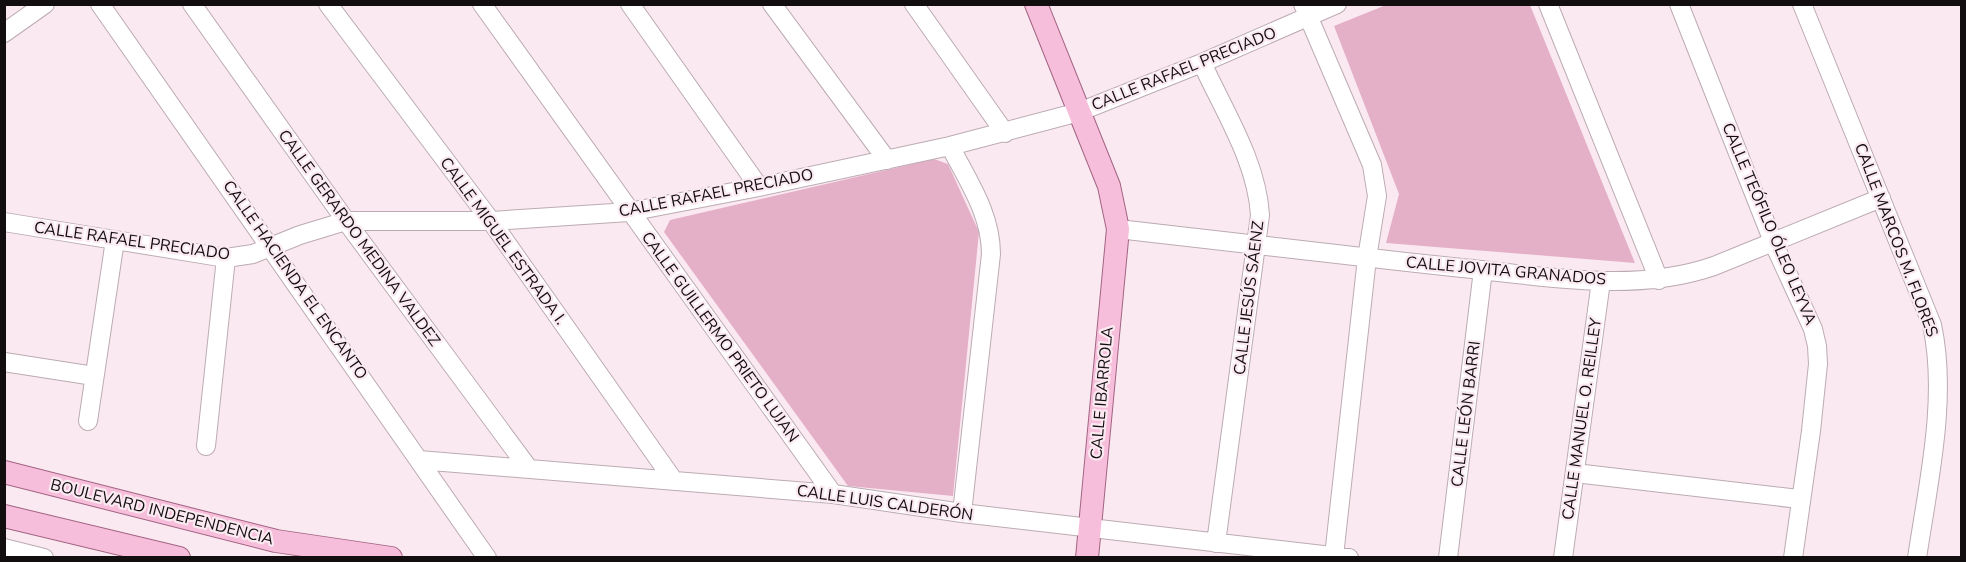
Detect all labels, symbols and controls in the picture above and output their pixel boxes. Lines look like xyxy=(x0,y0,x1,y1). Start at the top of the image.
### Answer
street label: CALLE RAFAEL PRECIADO xyxy=(1088,22,1280,116)
street label: CALLE TEÓFILO ÓLEO LEYVA xyxy=(1716,120,1822,329)
street label: CALLE GERARDO MEDINA VALDEZ xyxy=(273,125,445,351)
street label: CALLE MARCOS M. FLORES xyxy=(1849,140,1943,340)
street label: CALLE MIGUEL ESTRADA I. xyxy=(435,153,571,329)
street label: CALLE RAFAEL PRECIADO xyxy=(617,163,815,223)
street label: CALLE HACIENDA EL ENCANTO xyxy=(218,176,372,384)
street label: CALLE RAFAEL PRECIADO xyxy=(33,216,231,266)
street label: CALLE JESÚS SÁENZ xyxy=(1229,219,1269,376)
street label: CALLE GUILLERMO PRIETO LUJAN xyxy=(636,227,804,447)
street label: CALLE JOVITA GRANADOS xyxy=(1405,251,1607,291)
street label: CALLE MANUEL O. REILLEY xyxy=(1557,316,1607,521)
street label: CALLE IBARROLA xyxy=(1085,325,1119,460)
street label: CALLE LEÓN BARRI xyxy=(1446,340,1486,488)
street label: BOULEVARD INDEPENDENCIA xyxy=(48,474,276,550)
street label: CALLE LUIS CALDERÓN xyxy=(795,480,975,526)

